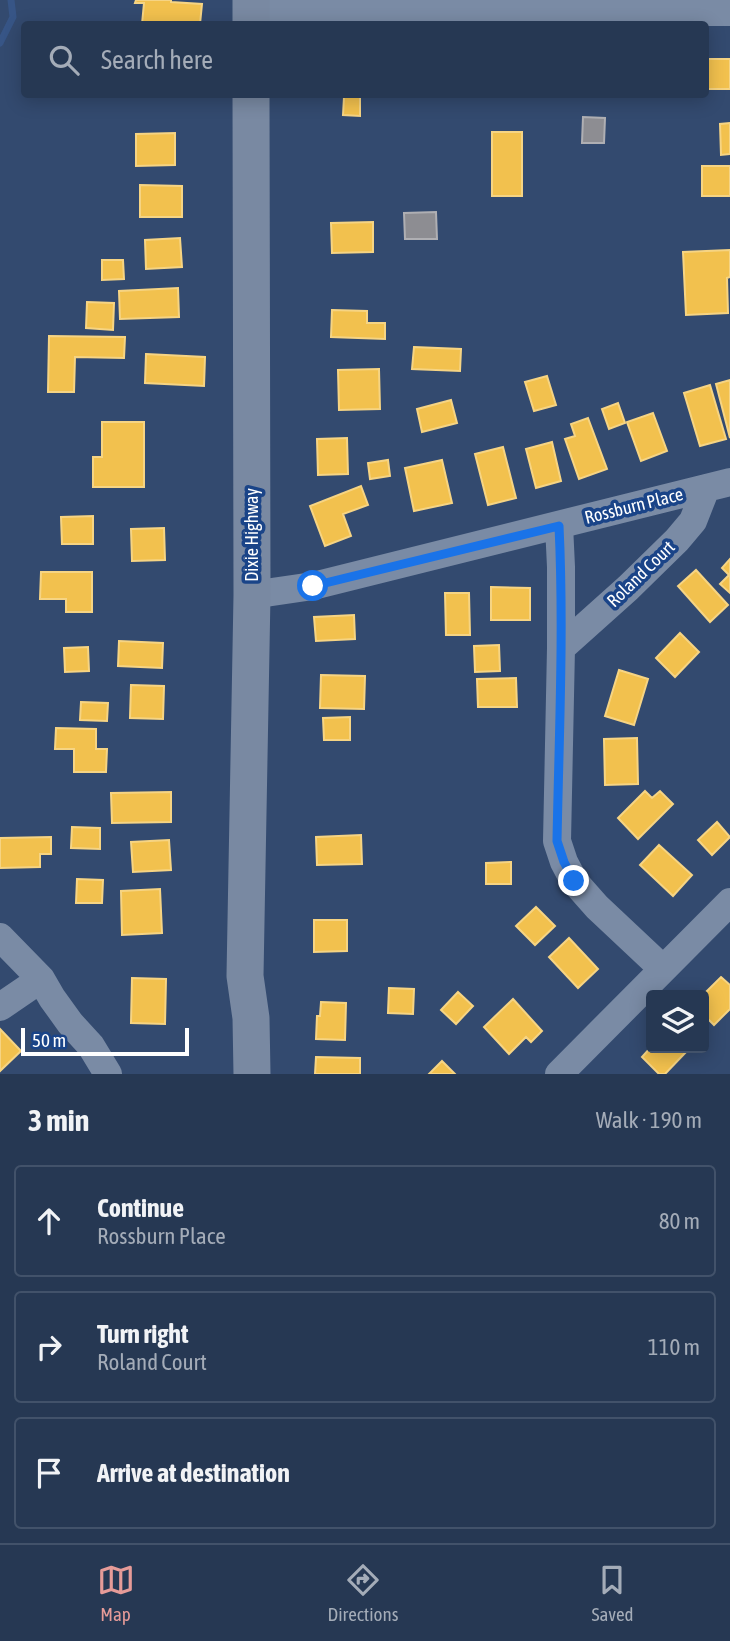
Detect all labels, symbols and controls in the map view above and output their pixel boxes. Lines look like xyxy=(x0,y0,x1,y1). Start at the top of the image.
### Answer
search box xyxy=(21,21,709,98)
icon: search xyxy=(45,41,83,79)
text: Search here xyxy=(101,45,213,75)
street label: Rossburn Place xyxy=(582,483,685,528)
street label: Dixie Highway xyxy=(241,488,262,582)
street label: Roland Court xyxy=(602,536,679,611)
route start xyxy=(297,570,328,601)
route end xyxy=(558,865,589,896)
map controls xyxy=(646,990,709,1053)
button: layers xyxy=(646,990,709,1053)
scale bar xyxy=(21,1025,189,1057)
text: 50 m xyxy=(32,1029,66,1051)
text: 3 min xyxy=(28,1103,89,1137)
text: Walk · 190 m xyxy=(596,1107,702,1133)
text: Continue xyxy=(97,1193,184,1223)
icon: ahead xyxy=(30,1202,68,1240)
text: 80 m xyxy=(659,1208,700,1234)
text: Rossburn Place xyxy=(97,1223,226,1249)
text: Turn right xyxy=(97,1319,188,1349)
icon: right xyxy=(30,1328,68,1366)
text: 110 m xyxy=(648,1334,700,1360)
text: Roland Court xyxy=(97,1349,207,1375)
icon: arrive xyxy=(30,1454,68,1492)
text: Arrive at destination xyxy=(97,1458,290,1488)
tab: Map xyxy=(97,1561,135,1625)
tab: Directions xyxy=(328,1561,398,1625)
tab: Saved xyxy=(591,1561,633,1625)

